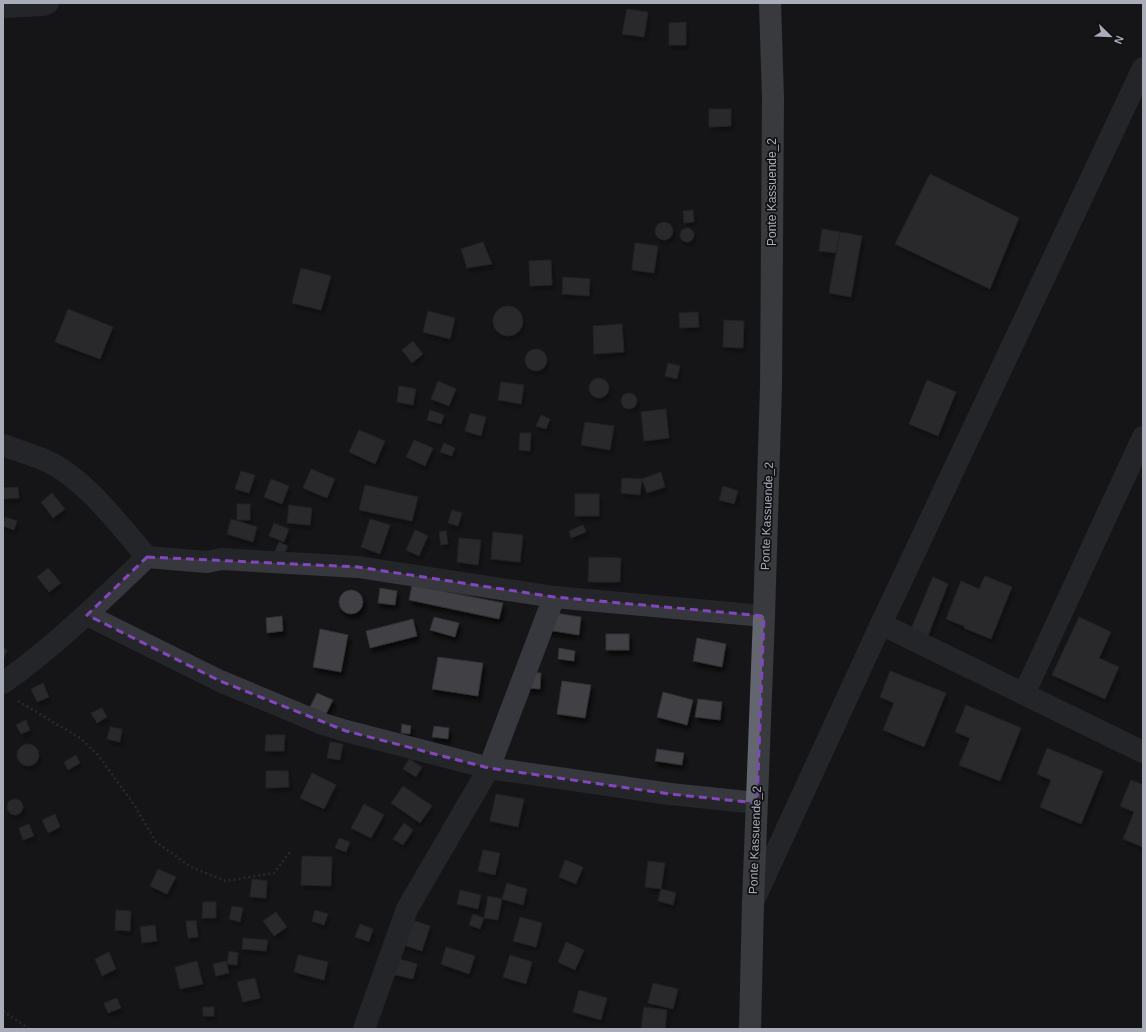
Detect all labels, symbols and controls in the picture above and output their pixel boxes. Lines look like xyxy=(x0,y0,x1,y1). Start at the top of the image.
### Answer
north arrow xyxy=(1090,16,1130,56)
text: N xyxy=(1112,34,1126,46)
street label: Ponte Kassuende_2 xyxy=(765,138,779,246)
street label: Ponte Kassuende_2 xyxy=(758,461,776,570)
street label: Ponte Kassuende_2 xyxy=(746,785,764,894)

